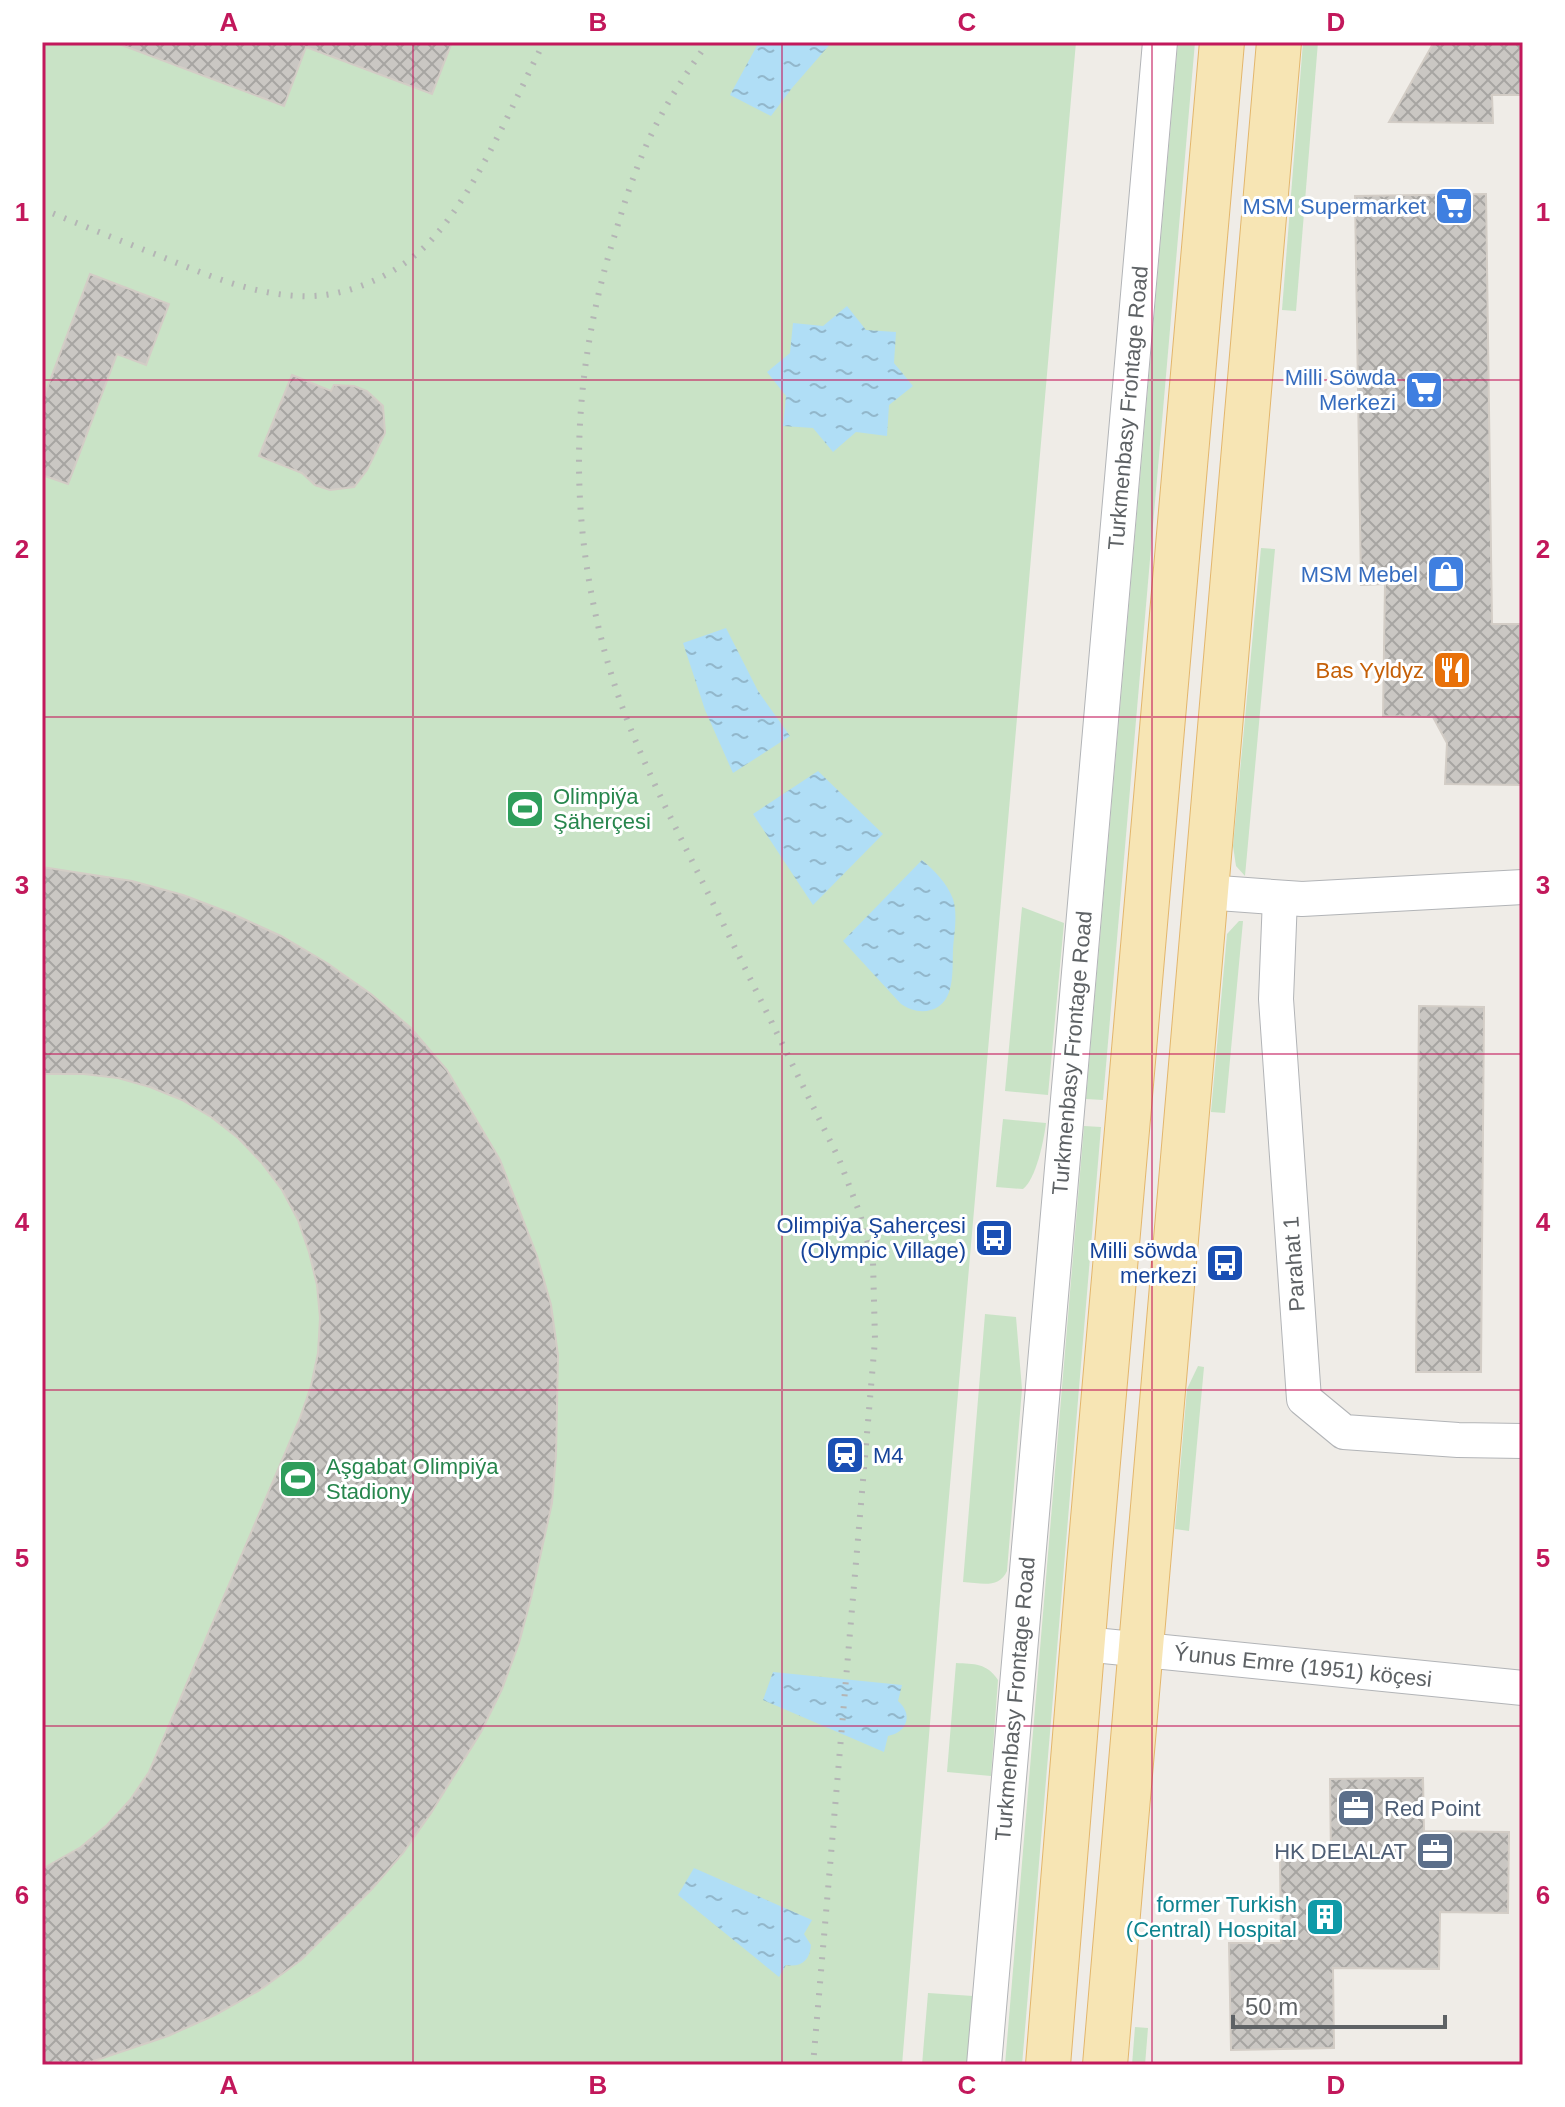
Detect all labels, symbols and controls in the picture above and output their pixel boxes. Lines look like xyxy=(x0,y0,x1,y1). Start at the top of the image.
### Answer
text: A xyxy=(220,7,239,37)
text: B xyxy=(589,7,607,37)
text: C xyxy=(958,7,977,37)
text: D xyxy=(1327,7,1345,37)
supermarket icon: MSM Supermarket xyxy=(1433,185,1475,227)
place label: MSM Supermarket xyxy=(1243,194,1426,219)
text: 1 xyxy=(15,197,29,227)
text: 1 xyxy=(1536,197,1550,227)
street label: Turkmenbasy Frontage Road xyxy=(1103,265,1153,551)
place label: Milli Söwda Merkezi xyxy=(1285,365,1397,415)
supermarket icon: Milli Söwda Merkezi xyxy=(1403,369,1445,411)
text: 2 xyxy=(15,534,29,564)
text: 2 xyxy=(1536,534,1550,564)
shop icon: MSM Mebel xyxy=(1425,553,1467,595)
place label: MSM Mebel xyxy=(1301,562,1418,587)
restaurant icon: Bas Yyldyz xyxy=(1431,649,1473,691)
place label: Bas Yyldyz xyxy=(1316,658,1424,683)
place label: Olimpiýa Şäherçesi xyxy=(553,784,651,834)
sports icon: Olimpiýa Şäherçesi xyxy=(504,788,546,830)
text: 3 xyxy=(15,870,29,900)
text: 3 xyxy=(1536,870,1550,900)
street label: Turkmenbasy Frontage Road xyxy=(1047,910,1097,1196)
text: 4 xyxy=(15,1207,30,1237)
text: 4 xyxy=(1536,1207,1551,1237)
place label: Olimpiýa Şaherçesi (Olympic Village) xyxy=(776,1213,966,1263)
street label: Parahat 1 xyxy=(1278,1216,1310,1312)
bus stop icon: Olimpiýa Şaherçesi (Olympic Village) xyxy=(973,1217,1015,1259)
place label: Milli söwda merkezi xyxy=(1089,1238,1198,1288)
bus stop icon: Milli söwda merkezi xyxy=(1204,1242,1246,1284)
station icon: M4 xyxy=(824,1434,866,1476)
place label: M4 xyxy=(873,1443,904,1468)
place label: Aşgabat Olimpiýa Stadiony xyxy=(326,1454,499,1504)
sports icon: Aşgabat Olimpiýa Stadiony xyxy=(277,1458,319,1500)
text: 5 xyxy=(15,1543,29,1573)
text: 5 xyxy=(1536,1543,1550,1573)
street label: Turkmenbasy Frontage Road xyxy=(990,1556,1040,1842)
street label: Ýunus Emre (1951) köçesi xyxy=(1173,1640,1433,1692)
office icon: Red Point xyxy=(1335,1787,1377,1829)
place label: Red Point xyxy=(1384,1796,1481,1821)
office icon: HK DELALAT xyxy=(1414,1830,1456,1872)
place label: HK DELALAT xyxy=(1274,1839,1407,1864)
text: 6 xyxy=(15,1880,29,1910)
text: 6 xyxy=(1536,1880,1550,1910)
place label: former Turkish (Central) Hospital xyxy=(1126,1892,1297,1942)
building icon: former Turkish (Central) Hospital xyxy=(1304,1896,1346,1938)
scale bar xyxy=(1233,1979,1445,2029)
text: 50 m xyxy=(1245,1993,1298,2020)
text: A xyxy=(220,2070,239,2100)
text: B xyxy=(589,2070,607,2100)
text: C xyxy=(958,2070,977,2100)
text: D xyxy=(1327,2070,1345,2100)

